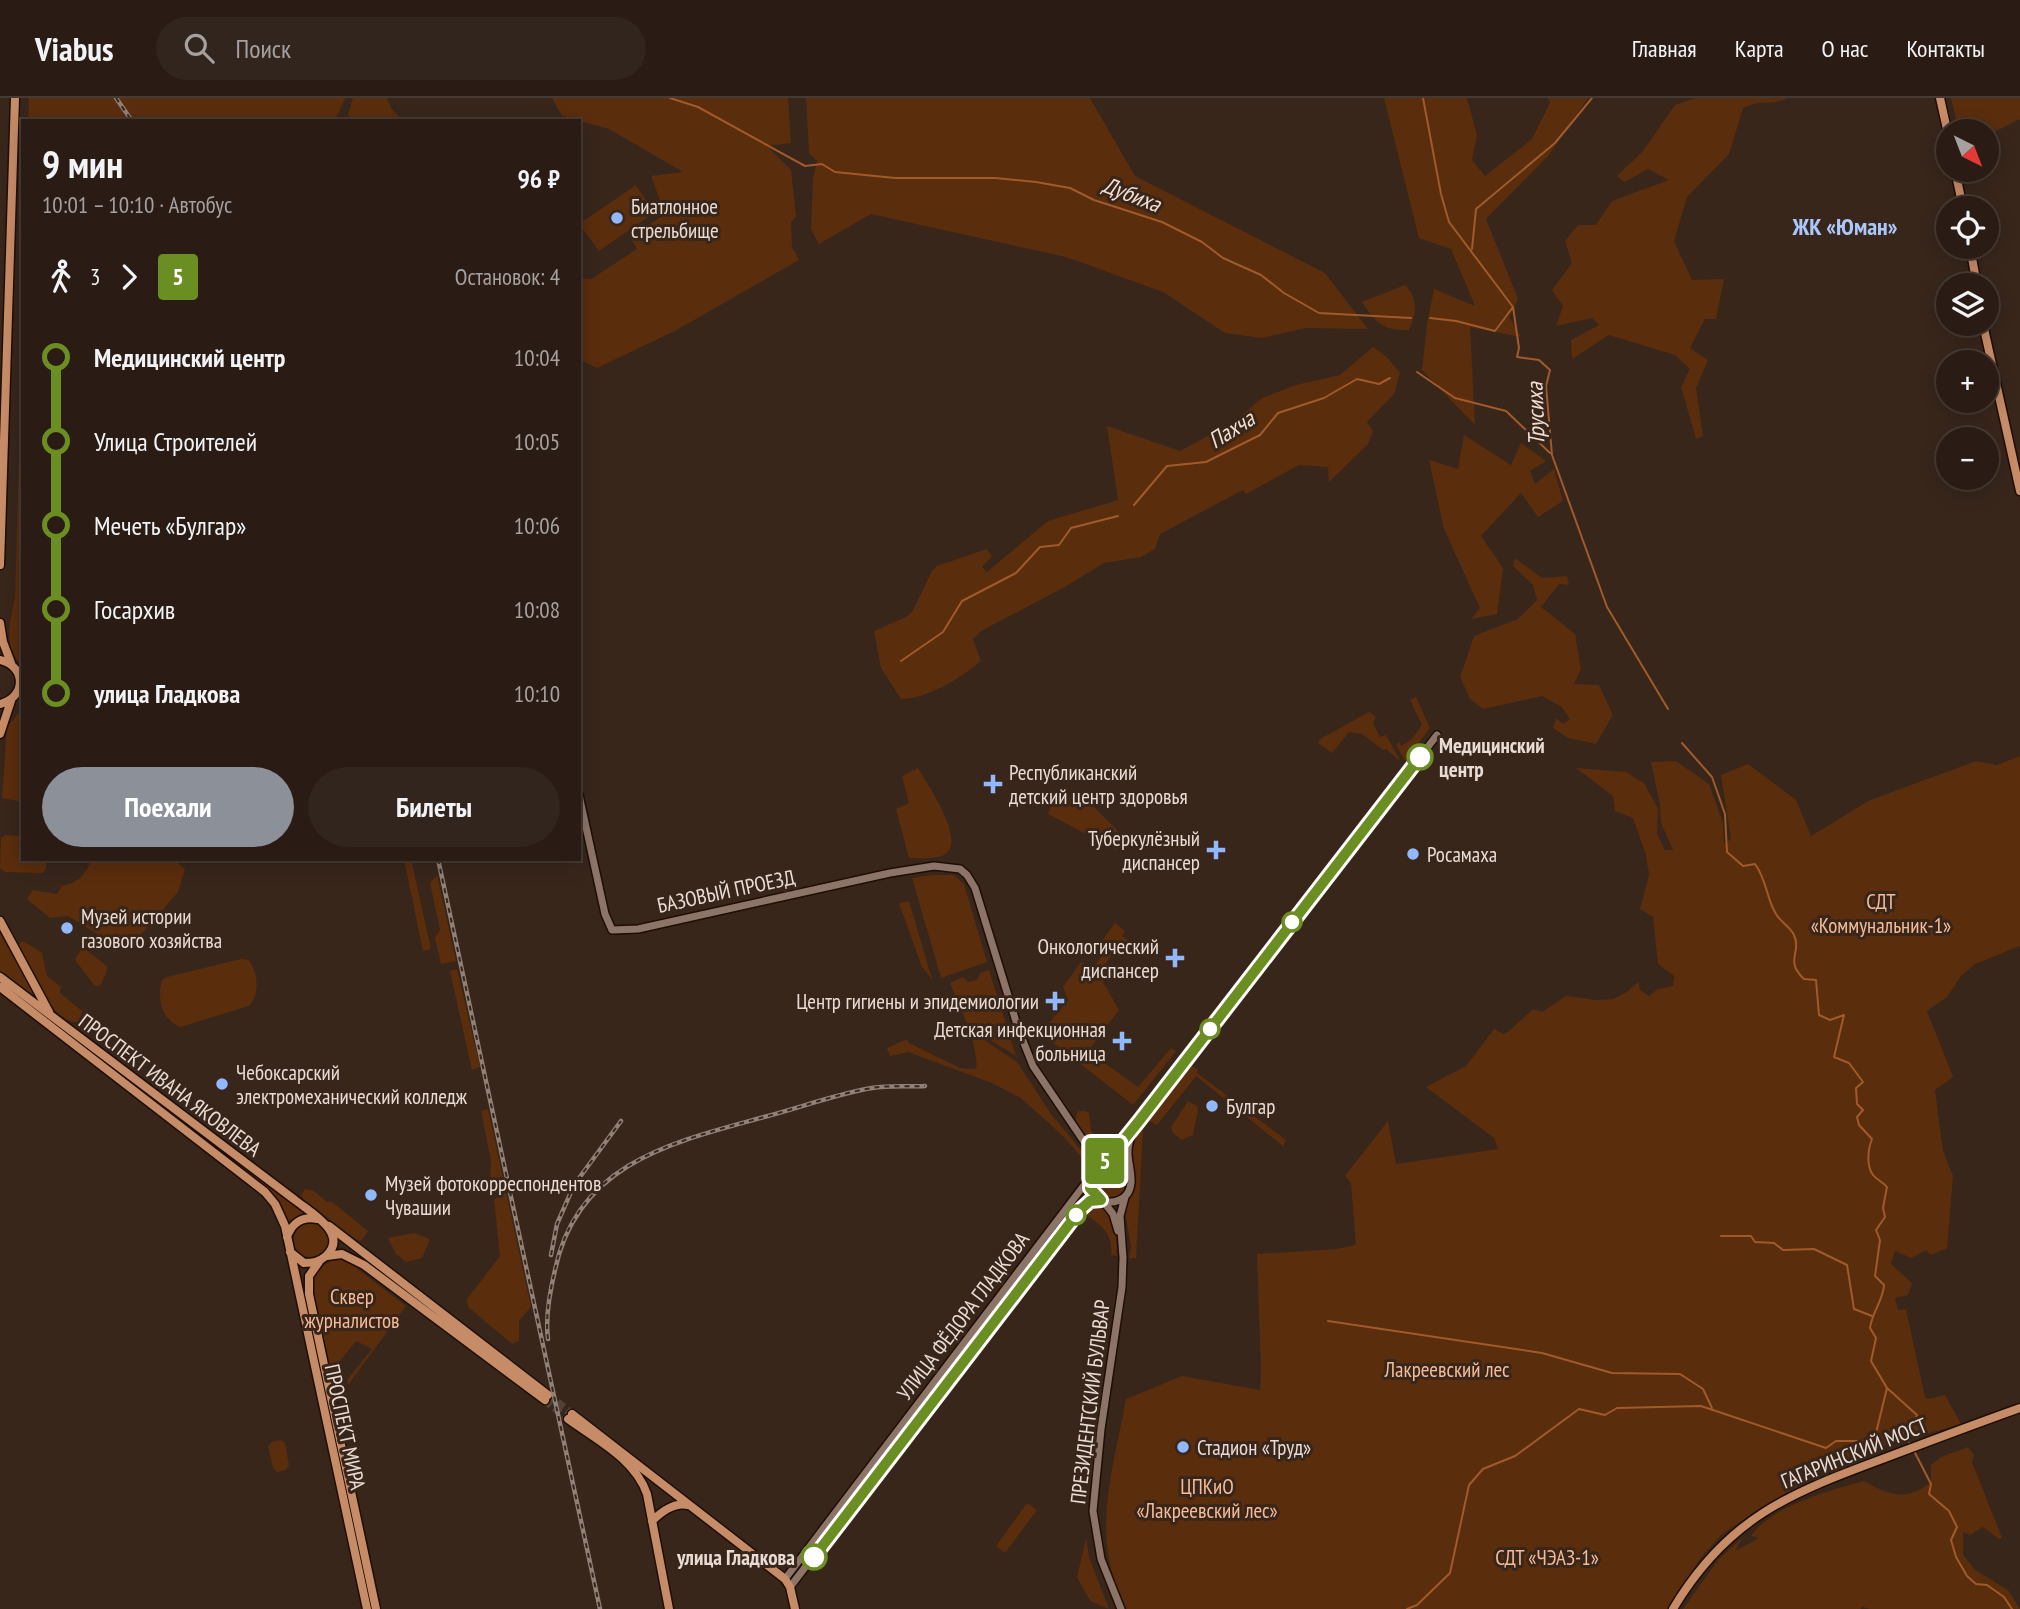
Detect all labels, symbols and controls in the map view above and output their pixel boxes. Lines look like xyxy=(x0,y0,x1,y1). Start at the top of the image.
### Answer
search box xyxy=(156,17,646,80)
text: Viabus xyxy=(35,27,114,70)
icon: search xyxy=(180,29,218,67)
text: Поиск xyxy=(236,32,291,65)
text: Главная xyxy=(1632,33,1697,64)
text: Карта xyxy=(1735,33,1784,64)
text: О нас xyxy=(1822,33,1868,64)
text: Контакты xyxy=(1906,33,1985,64)
north arrow xyxy=(1936,119,1998,182)
map controls xyxy=(1936,119,1999,490)
text: 9 мин xyxy=(42,139,123,188)
text: 96 ₽ xyxy=(517,162,560,195)
water label: Дубиха xyxy=(1098,169,1167,219)
text: 10:01 – 10:10 · Автобус xyxy=(42,190,232,219)
place label: Биатлонное стрельбище xyxy=(631,193,719,244)
button: locate xyxy=(1936,196,1999,259)
marker: Биатлонное стрельбище xyxy=(609,210,625,226)
district label: ЖК «Юман» xyxy=(1792,211,1898,242)
icon: walk xyxy=(42,258,80,296)
icon: forward xyxy=(110,258,148,296)
text: 5 xyxy=(172,261,184,292)
text: 3 xyxy=(90,262,100,291)
text: Остановок: 4 xyxy=(455,262,560,291)
button: layers xyxy=(1936,273,1999,336)
text: Медицинский центр xyxy=(94,341,285,374)
text: 10:04 xyxy=(514,343,560,372)
button: + xyxy=(1936,350,1999,413)
water label: Трусиха xyxy=(1519,380,1551,446)
water label: Пахча xyxy=(1202,403,1261,454)
text: Улица Строителей xyxy=(94,425,257,458)
text: 10:05 xyxy=(514,427,560,456)
button: − xyxy=(1936,427,1999,490)
text: Мечеть «Булгар» xyxy=(94,509,246,542)
text: 10:06 xyxy=(514,511,560,540)
text: Госархив xyxy=(94,593,175,626)
text: 10:08 xyxy=(514,595,560,624)
text: улица Гладкова xyxy=(94,677,240,710)
text: 10:10 xyxy=(514,679,560,708)
place label: Медицинский центр xyxy=(1439,732,1545,783)
marker: Медицинский центр xyxy=(1407,744,1433,770)
place label: Республиканский детский центр здоровья xyxy=(1009,759,1188,810)
button: Поехали xyxy=(42,767,294,847)
button: Билеты xyxy=(308,767,560,847)
marker: Республиканский детский центр здоровья xyxy=(983,774,1003,794)
place label: Туберкулёзный диспансер xyxy=(1088,825,1200,876)
marker: Туберкулёзный диспансер xyxy=(1206,840,1226,860)
place label: Росамаха xyxy=(1427,841,1497,868)
marker: Росамаха xyxy=(1405,846,1421,862)
street label: БАЗОВЫЙ ПРОЕЗД xyxy=(655,863,797,919)
park label: СДТ «Коммунальник-1» xyxy=(1811,888,1951,939)
place label: Музей истории газового хозяйства xyxy=(81,903,222,954)
unlabelled marker xyxy=(1282,912,1302,932)
marker: Музей истории газового хозяйства xyxy=(59,920,75,936)
place label: Онкологический диспансер xyxy=(1037,933,1159,984)
marker: Онкологический диспансер xyxy=(1165,948,1185,968)
place label: Центр гигиены и эпидемиологии xyxy=(796,988,1039,1015)
marker: Центр гигиены и эпидемиологии xyxy=(1045,991,1065,1011)
street label: ПРОСПЕКТ ИВАНА ЯКОВЛЕВА xyxy=(73,1008,267,1162)
place label: Детская инфекционная больница xyxy=(934,1016,1106,1067)
unlabelled marker xyxy=(1200,1019,1220,1039)
marker: Детская инфекционная больница xyxy=(1112,1031,1132,1051)
place label: Чебоксарский электромеханический колледж xyxy=(236,1059,468,1110)
marker: Чебоксарский электромеханический колледж xyxy=(214,1076,230,1092)
place label: Булгар xyxy=(1226,1093,1275,1120)
marker: Булгар xyxy=(1204,1098,1220,1114)
line badge: 5 xyxy=(1082,1138,1128,1184)
text: 5 xyxy=(1099,1145,1111,1176)
place label: Музей фотокорреспондентов Чувашии xyxy=(385,1170,601,1221)
marker: Музей фотокорреспондентов Чувашии xyxy=(363,1187,379,1203)
unlabelled marker xyxy=(1066,1205,1086,1225)
street label: УЛИЦА ФЁДОРА ГЛАДКОВА xyxy=(891,1226,1035,1405)
park label: Сквер журналистов xyxy=(305,1283,399,1334)
street label: ПРЕЗИДЕНТСКИЙ БУЛЬВАР xyxy=(1064,1298,1116,1506)
park label: Лакреевский лес xyxy=(1384,1356,1510,1383)
street label: ПРОСПЕКТ МИРА xyxy=(319,1362,372,1492)
street label: ГАГАРИНСКИЙ МОСТ xyxy=(1777,1411,1932,1495)
place label: Стадион «Труд» xyxy=(1197,1434,1311,1461)
marker: Стадион «Труд» xyxy=(1175,1439,1191,1455)
park label: ЦПКиО «Лакреевский лес» xyxy=(1136,1473,1278,1524)
place label: улица Гладкова xyxy=(676,1544,795,1571)
marker: улица Гладкова xyxy=(801,1544,827,1570)
park label: СДТ «ЧЭАЗ-1» xyxy=(1495,1544,1599,1571)

